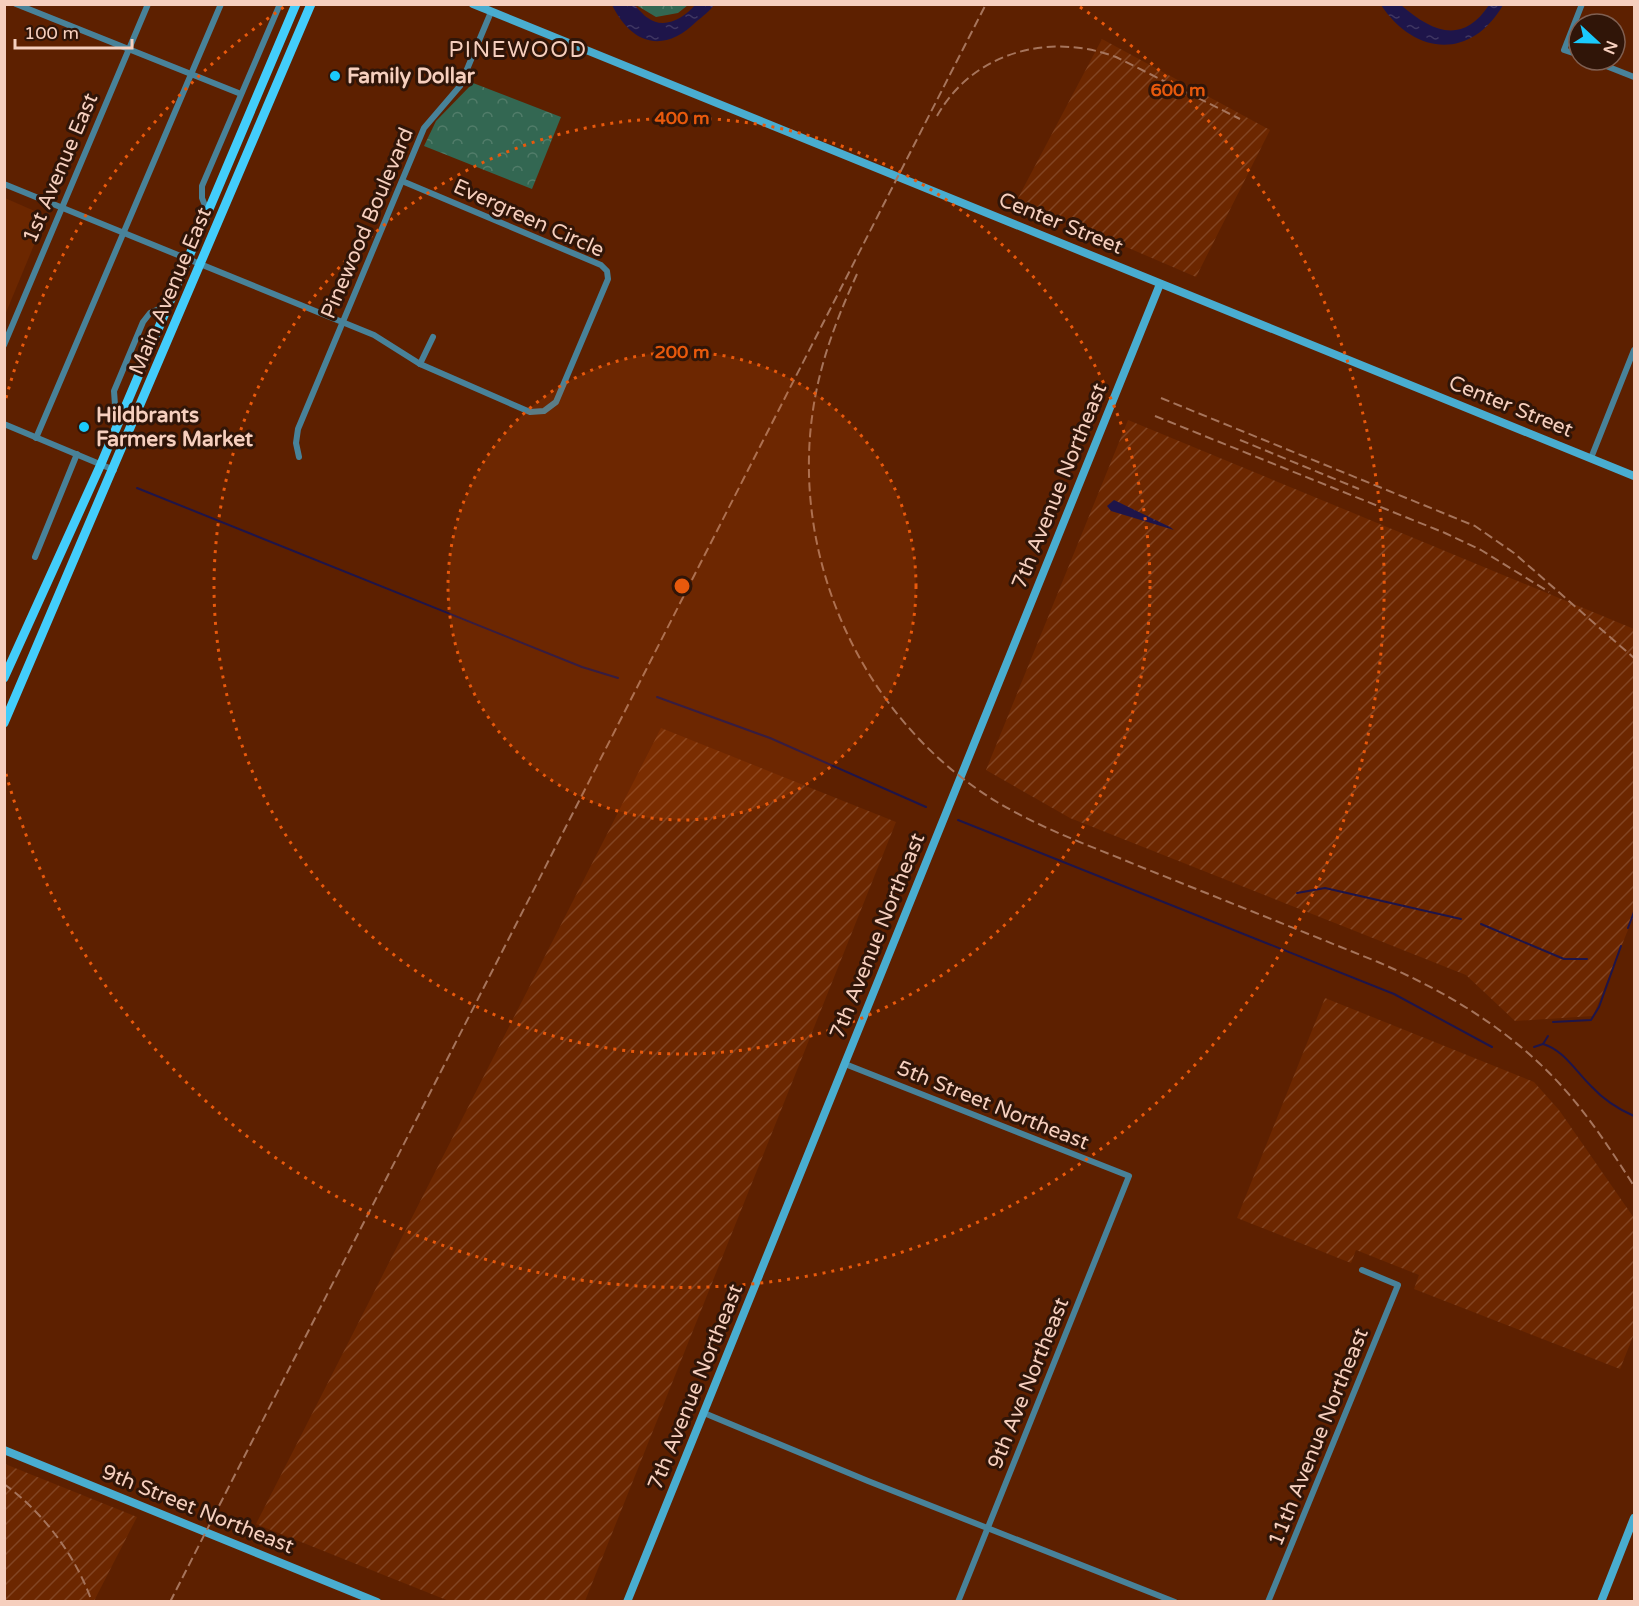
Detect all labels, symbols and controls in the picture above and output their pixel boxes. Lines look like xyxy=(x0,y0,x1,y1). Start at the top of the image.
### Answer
scale bar xyxy=(15,12,132,50)
north arrow xyxy=(1567,12,1627,72)
text: 100 m xyxy=(24,22,79,44)
district label: PINEWOOD xyxy=(448,37,588,63)
text: N xyxy=(1598,38,1622,57)
place label: Family Dollar xyxy=(347,64,476,89)
marker: Family Dollar xyxy=(328,69,342,83)
text: 600 m xyxy=(1150,79,1206,101)
street label: 1st Avenue East xyxy=(18,90,103,247)
text: 400 m xyxy=(654,107,710,129)
street label: Pinewood Boulevard xyxy=(316,124,419,323)
street label: Evergreen Circle xyxy=(449,174,608,263)
street label: Center Street xyxy=(995,187,1127,260)
street label: Main Avenue East xyxy=(124,204,217,379)
text: 200 m xyxy=(654,341,710,363)
street label: Center Street xyxy=(1445,370,1577,443)
street label: 7th Avenue Northeast xyxy=(1007,380,1112,593)
place label: Hildbrants Farmers Market xyxy=(96,403,253,452)
marker: Hildbrants Farmers Market xyxy=(77,420,91,434)
centre of rings xyxy=(672,576,692,596)
street label: 7th Avenue Northeast xyxy=(825,830,930,1043)
street label: 5th Street Northeast xyxy=(893,1056,1092,1155)
street label: 7th Avenue Northeast xyxy=(643,1281,748,1494)
street label: 9th Ave Northeast xyxy=(983,1294,1074,1473)
street label: 11th Avenue Northeast xyxy=(1263,1324,1374,1550)
street label: 9th Street Northeast xyxy=(98,1460,297,1559)

